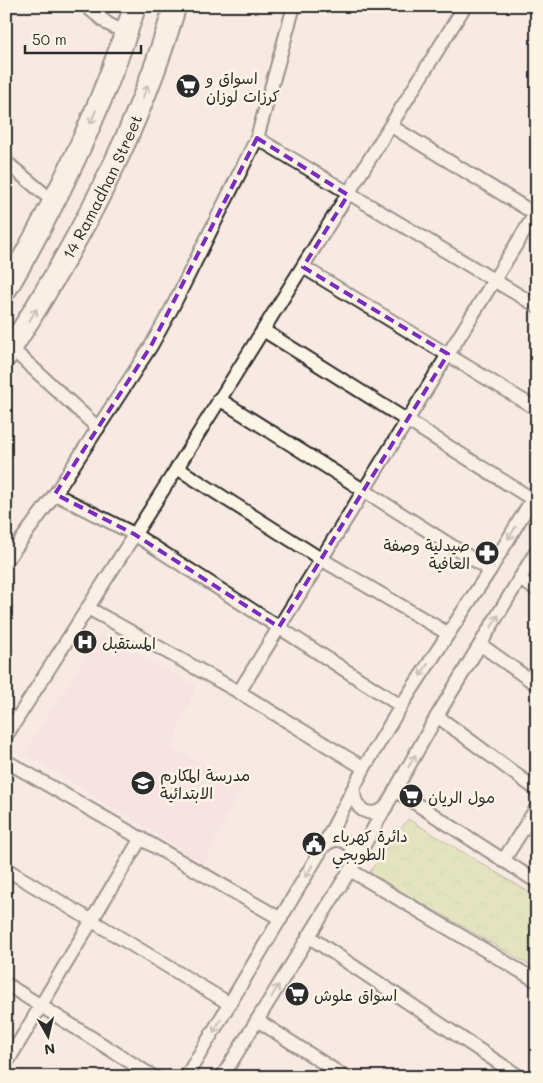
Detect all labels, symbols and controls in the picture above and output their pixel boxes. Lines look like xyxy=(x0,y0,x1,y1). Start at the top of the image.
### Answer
scale bar xyxy=(25,22,141,54)
text: 50 m xyxy=(32,29,67,49)
place label: اسواق و كرزات لوزان xyxy=(204,67,280,107)
supermarket icon: اسواق و كرزات لوزان xyxy=(175,73,201,99)
one-way arrow xyxy=(141,84,150,100)
one-way arrow xyxy=(88,109,97,124)
street label: 14 Ramadhan Street xyxy=(57,111,146,262)
one-way arrow xyxy=(28,308,38,322)
one-way arrow xyxy=(506,525,516,539)
place label: صيدلية وصفة العافية xyxy=(384,534,470,573)
pharmacy icon: صيدلية وصفة العافية xyxy=(474,540,500,566)
one-way arrow xyxy=(490,615,500,629)
hospital icon: المستقبل xyxy=(72,629,98,655)
place label: المستقبل xyxy=(102,632,156,653)
one-way arrow xyxy=(419,662,429,676)
one-way arrow xyxy=(407,754,417,768)
place label: مدرسة المكارم الابتدائية xyxy=(160,764,250,803)
school or university icon: مدرسة المكارم الابتدائية xyxy=(130,770,156,796)
supermarket icon: مول الريان xyxy=(398,783,424,809)
place label: مول الريان xyxy=(428,786,495,808)
place label: دائرة كهرباء الطوبجي xyxy=(332,825,408,869)
public building icon: دائرة كهرباء الطوبجي xyxy=(301,831,327,857)
one-way arrow xyxy=(303,864,313,878)
supermarket icon: اسواق علوش xyxy=(284,981,310,1007)
one-way arrow xyxy=(270,984,280,998)
place label: اسواق علوش xyxy=(314,984,397,1006)
north arrow xyxy=(22,1010,72,1060)
one-way arrow xyxy=(211,1018,221,1032)
text: N xyxy=(43,1039,56,1060)

